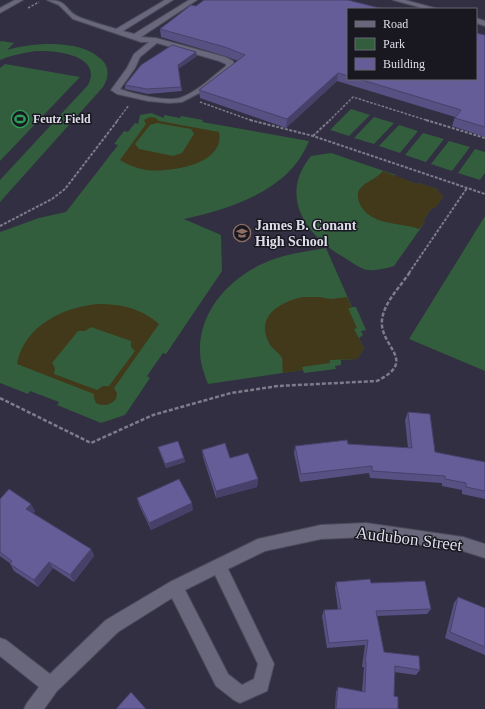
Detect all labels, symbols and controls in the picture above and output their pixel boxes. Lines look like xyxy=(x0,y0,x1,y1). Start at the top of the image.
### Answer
legend xyxy=(347,8,477,80)
text: Road xyxy=(383,17,408,31)
text: Park xyxy=(383,37,405,51)
text: Building xyxy=(383,57,425,71)
sports icon: Feutz Field xyxy=(10,109,30,129)
place label: Feutz Field xyxy=(33,112,91,126)
place label: James B. Conant High School xyxy=(255,218,357,249)
school or university icon: James B. Conant High School xyxy=(232,223,252,243)
street label: Audubon Street xyxy=(355,523,464,555)

